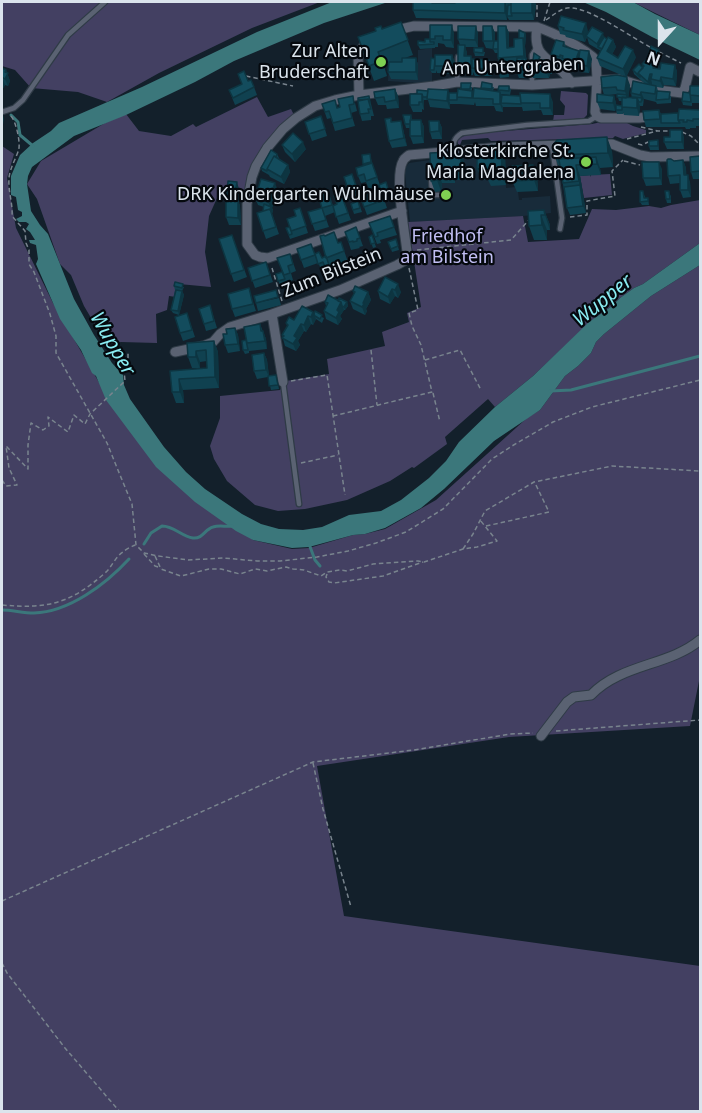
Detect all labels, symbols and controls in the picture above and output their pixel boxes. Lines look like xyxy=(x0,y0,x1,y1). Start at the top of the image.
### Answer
north arrow xyxy=(630,12,690,72)
place label: Zur Alten Bruderschaft xyxy=(259,41,369,84)
text: N xyxy=(644,46,664,71)
street label: Am Untergraben xyxy=(442,54,584,80)
marker: Zur Alten Bruderschaft xyxy=(374,55,388,69)
place label: Klosterkirche St. Maria Magdalena xyxy=(426,141,574,184)
marker: Klosterkirche St. Maria Magdalena xyxy=(579,155,593,169)
place label: DRK Kindergarten Wühlmäuse xyxy=(177,184,434,206)
marker: DRK Kindergarten Wühlmäuse xyxy=(439,188,453,202)
park label: Friedhof am Bilstein xyxy=(400,226,494,268)
street label: Zum Bilstein xyxy=(279,243,385,303)
water label: Wupper xyxy=(568,270,638,332)
water label: Wupper xyxy=(84,308,140,380)

